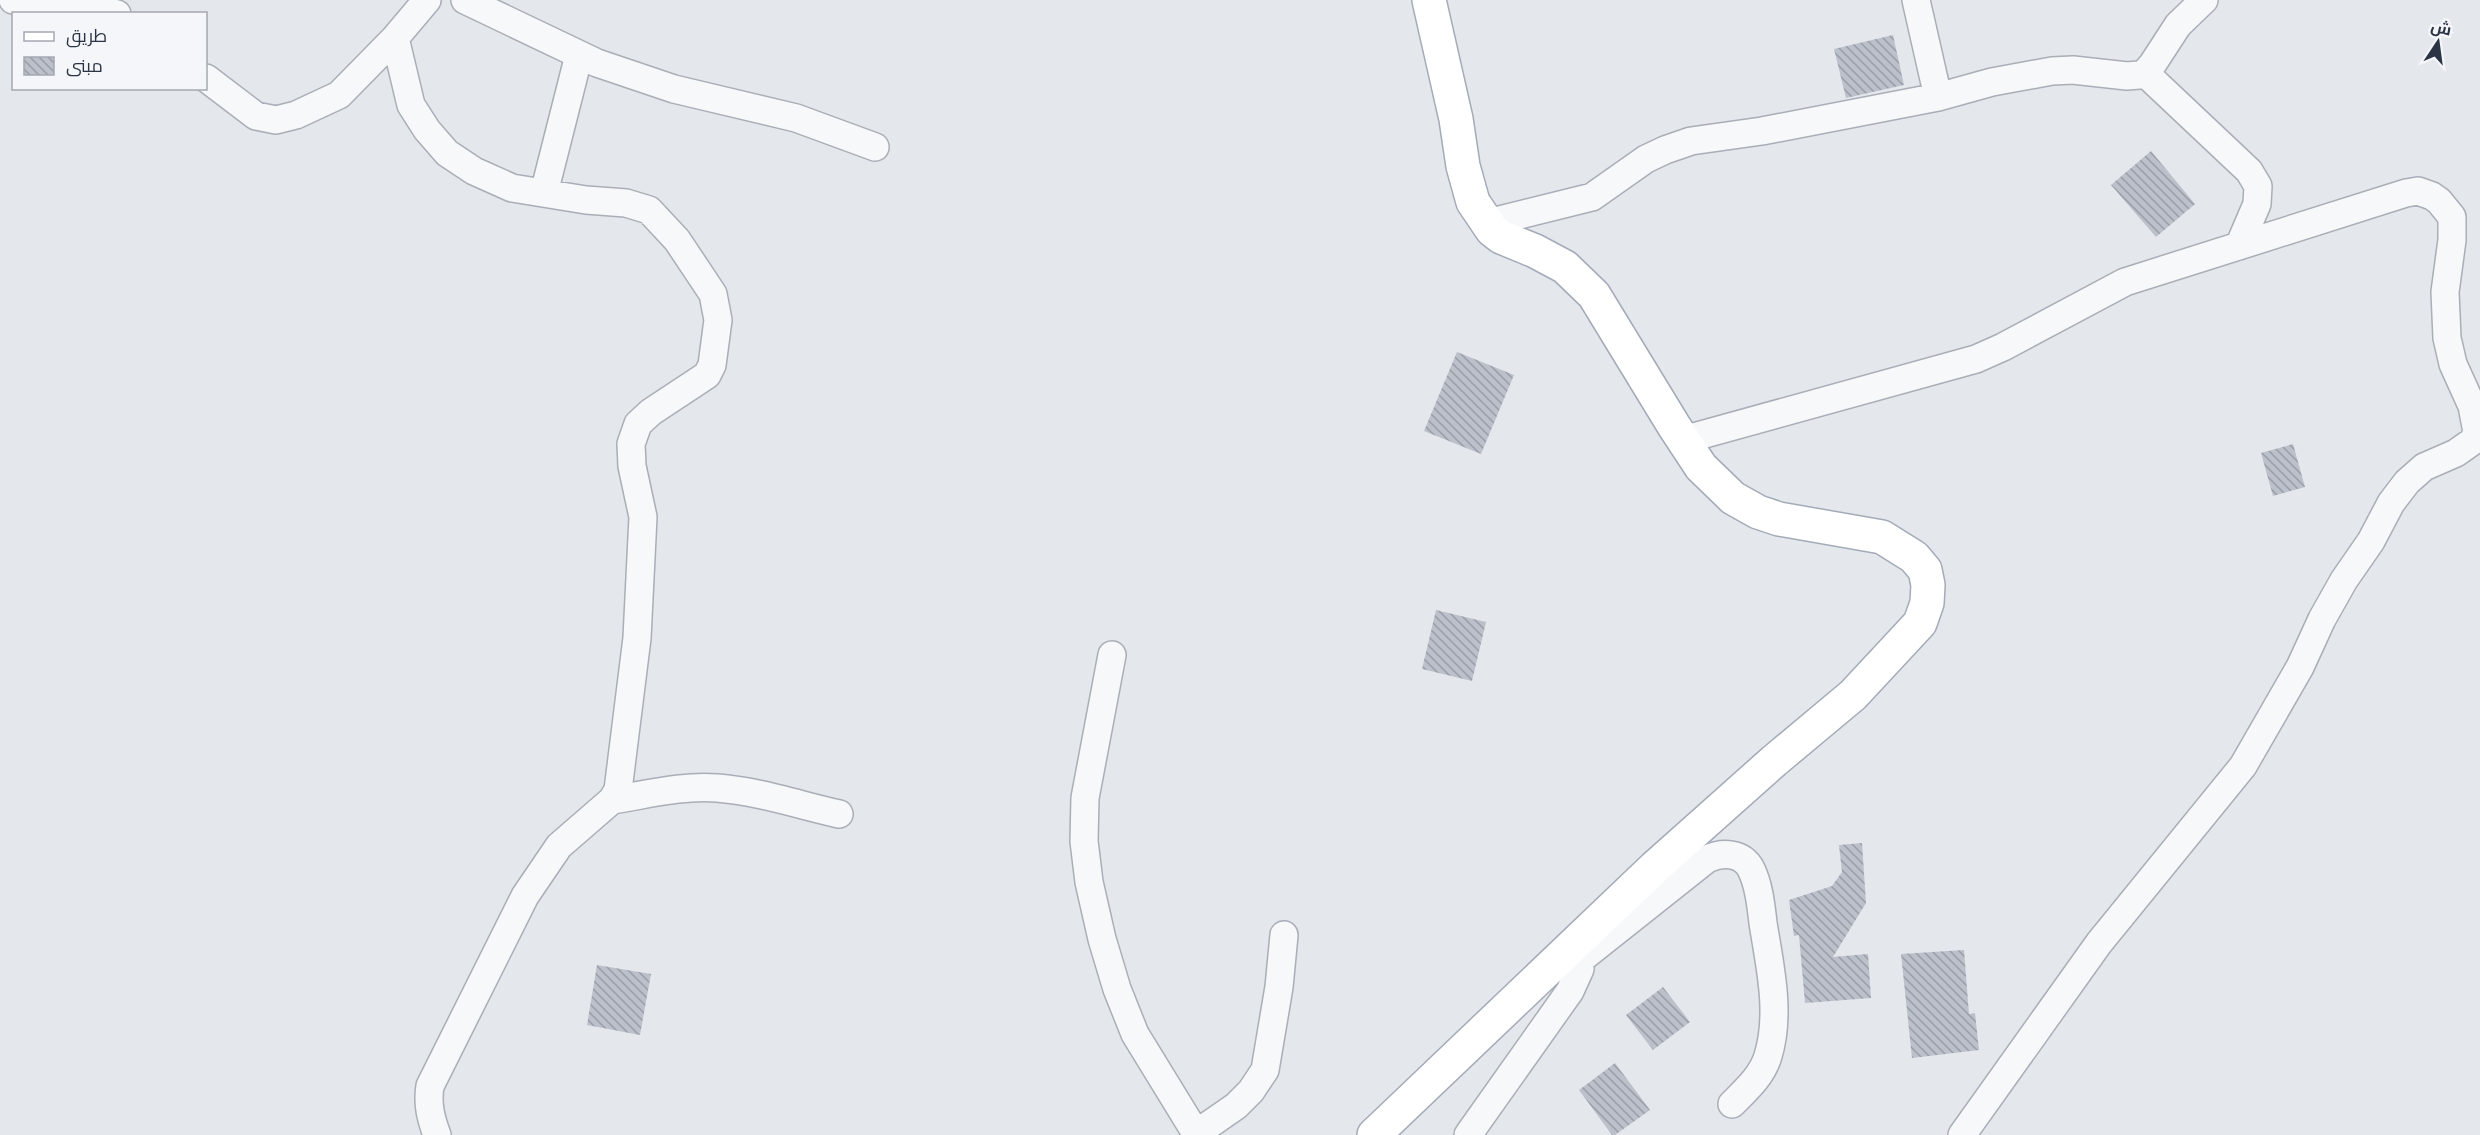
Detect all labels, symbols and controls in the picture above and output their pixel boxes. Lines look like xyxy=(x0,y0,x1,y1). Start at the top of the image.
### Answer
legend xyxy=(12,12,207,90)
north arrow xyxy=(2408,12,2468,72)
text: ش xyxy=(2429,15,2454,39)
text: طريق xyxy=(66,24,107,48)
text: مبنى xyxy=(66,54,103,77)

